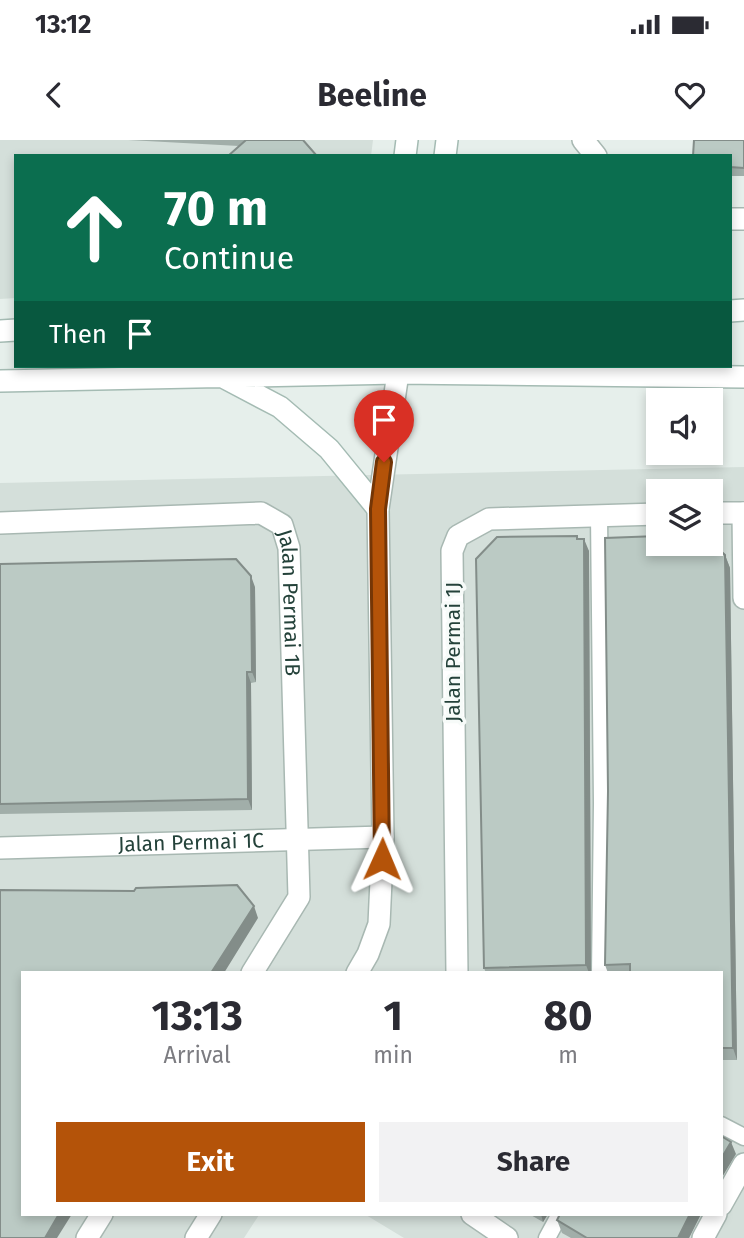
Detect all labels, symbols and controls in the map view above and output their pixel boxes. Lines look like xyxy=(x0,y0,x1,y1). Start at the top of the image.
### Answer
text: 13:12 xyxy=(35,9,91,40)
icon: back xyxy=(35,76,73,114)
text: Beeline xyxy=(317,76,427,114)
icon: heart xyxy=(671,76,709,114)
text: 70 m xyxy=(164,179,268,238)
icon: ahead xyxy=(49,182,140,273)
text: Continue xyxy=(164,239,294,277)
icon: arrive xyxy=(121,315,159,353)
text: Then xyxy=(49,319,107,350)
map controls xyxy=(646,388,723,556)
button: sound xyxy=(646,388,723,465)
pin xyxy=(354,390,414,462)
icon: arrive xyxy=(365,401,403,439)
button: layers xyxy=(646,479,723,556)
street label: Jalan Permai 1B xyxy=(271,526,306,676)
street label: Jalan Permai 1J xyxy=(440,582,466,722)
position arrow xyxy=(345,822,419,896)
street label: Jalan Permai 1C xyxy=(118,827,264,858)
text: 13:13 xyxy=(152,991,243,1041)
text: 1 xyxy=(383,991,403,1041)
text: 80 xyxy=(544,991,592,1041)
text: Arrival xyxy=(163,1041,231,1069)
text: min xyxy=(373,1041,413,1069)
text: m xyxy=(558,1041,578,1069)
button: Exit xyxy=(56,1122,365,1202)
button: Share xyxy=(379,1122,688,1202)

